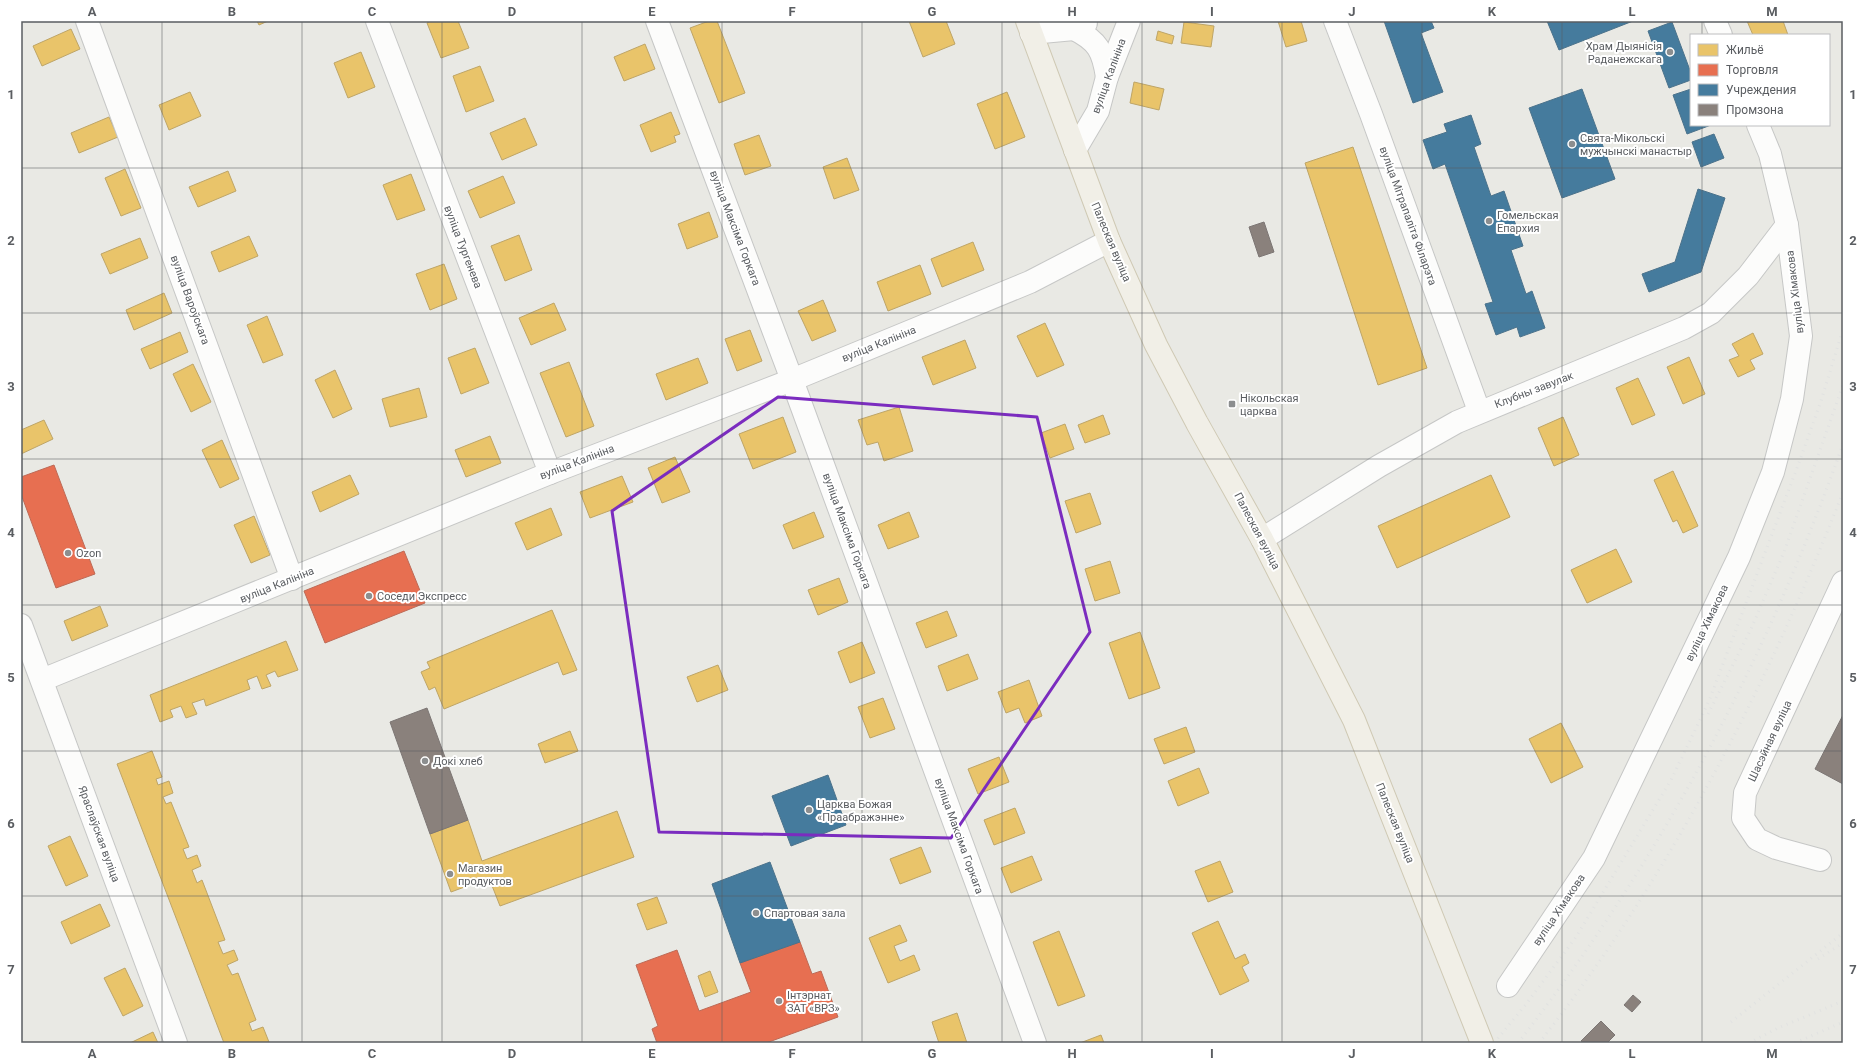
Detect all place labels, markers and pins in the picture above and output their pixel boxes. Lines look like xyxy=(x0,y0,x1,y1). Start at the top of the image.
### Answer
place label: Храм Дыянісія Раданежскага xyxy=(1586,40,1662,66)
marker: Храм Дыянісія Раданежскага xyxy=(1665,47,1675,57)
place label: Свята-Мікольскі мужчынскі манастыр xyxy=(1580,132,1692,158)
marker: Свята-Мікольскі мужчынскі манастыр xyxy=(1567,139,1577,149)
place label: Гомельская Епархия xyxy=(1497,209,1558,235)
marker: Гомельская Епархия xyxy=(1484,216,1494,226)
place label: Нікольская царква xyxy=(1240,392,1299,418)
marker: Нікольская царква xyxy=(1227,399,1237,409)
place label: Ozon xyxy=(76,547,101,560)
marker: Ozon xyxy=(63,548,73,558)
place label: Соседи Экспресс xyxy=(377,590,467,603)
marker: Соседи Экспресс xyxy=(364,591,374,601)
place label: Докі хлеб xyxy=(433,755,483,768)
marker: Докі хлеб xyxy=(420,756,430,766)
place label: Царква Божая «Праабражэнне» xyxy=(817,798,904,824)
marker: Царква Божая «Праабражэнне» xyxy=(804,805,814,815)
place label: Магазин продуктов xyxy=(458,862,512,888)
marker: Магазин продуктов xyxy=(445,869,455,879)
place label: Спартовая зала xyxy=(764,907,846,920)
marker: Спартовая зала xyxy=(751,908,761,918)
place label: Інтэрнат ЗАТ «ВРЗ» xyxy=(787,989,840,1015)
marker: Інтэрнат ЗАТ «ВРЗ» xyxy=(774,996,784,1006)

